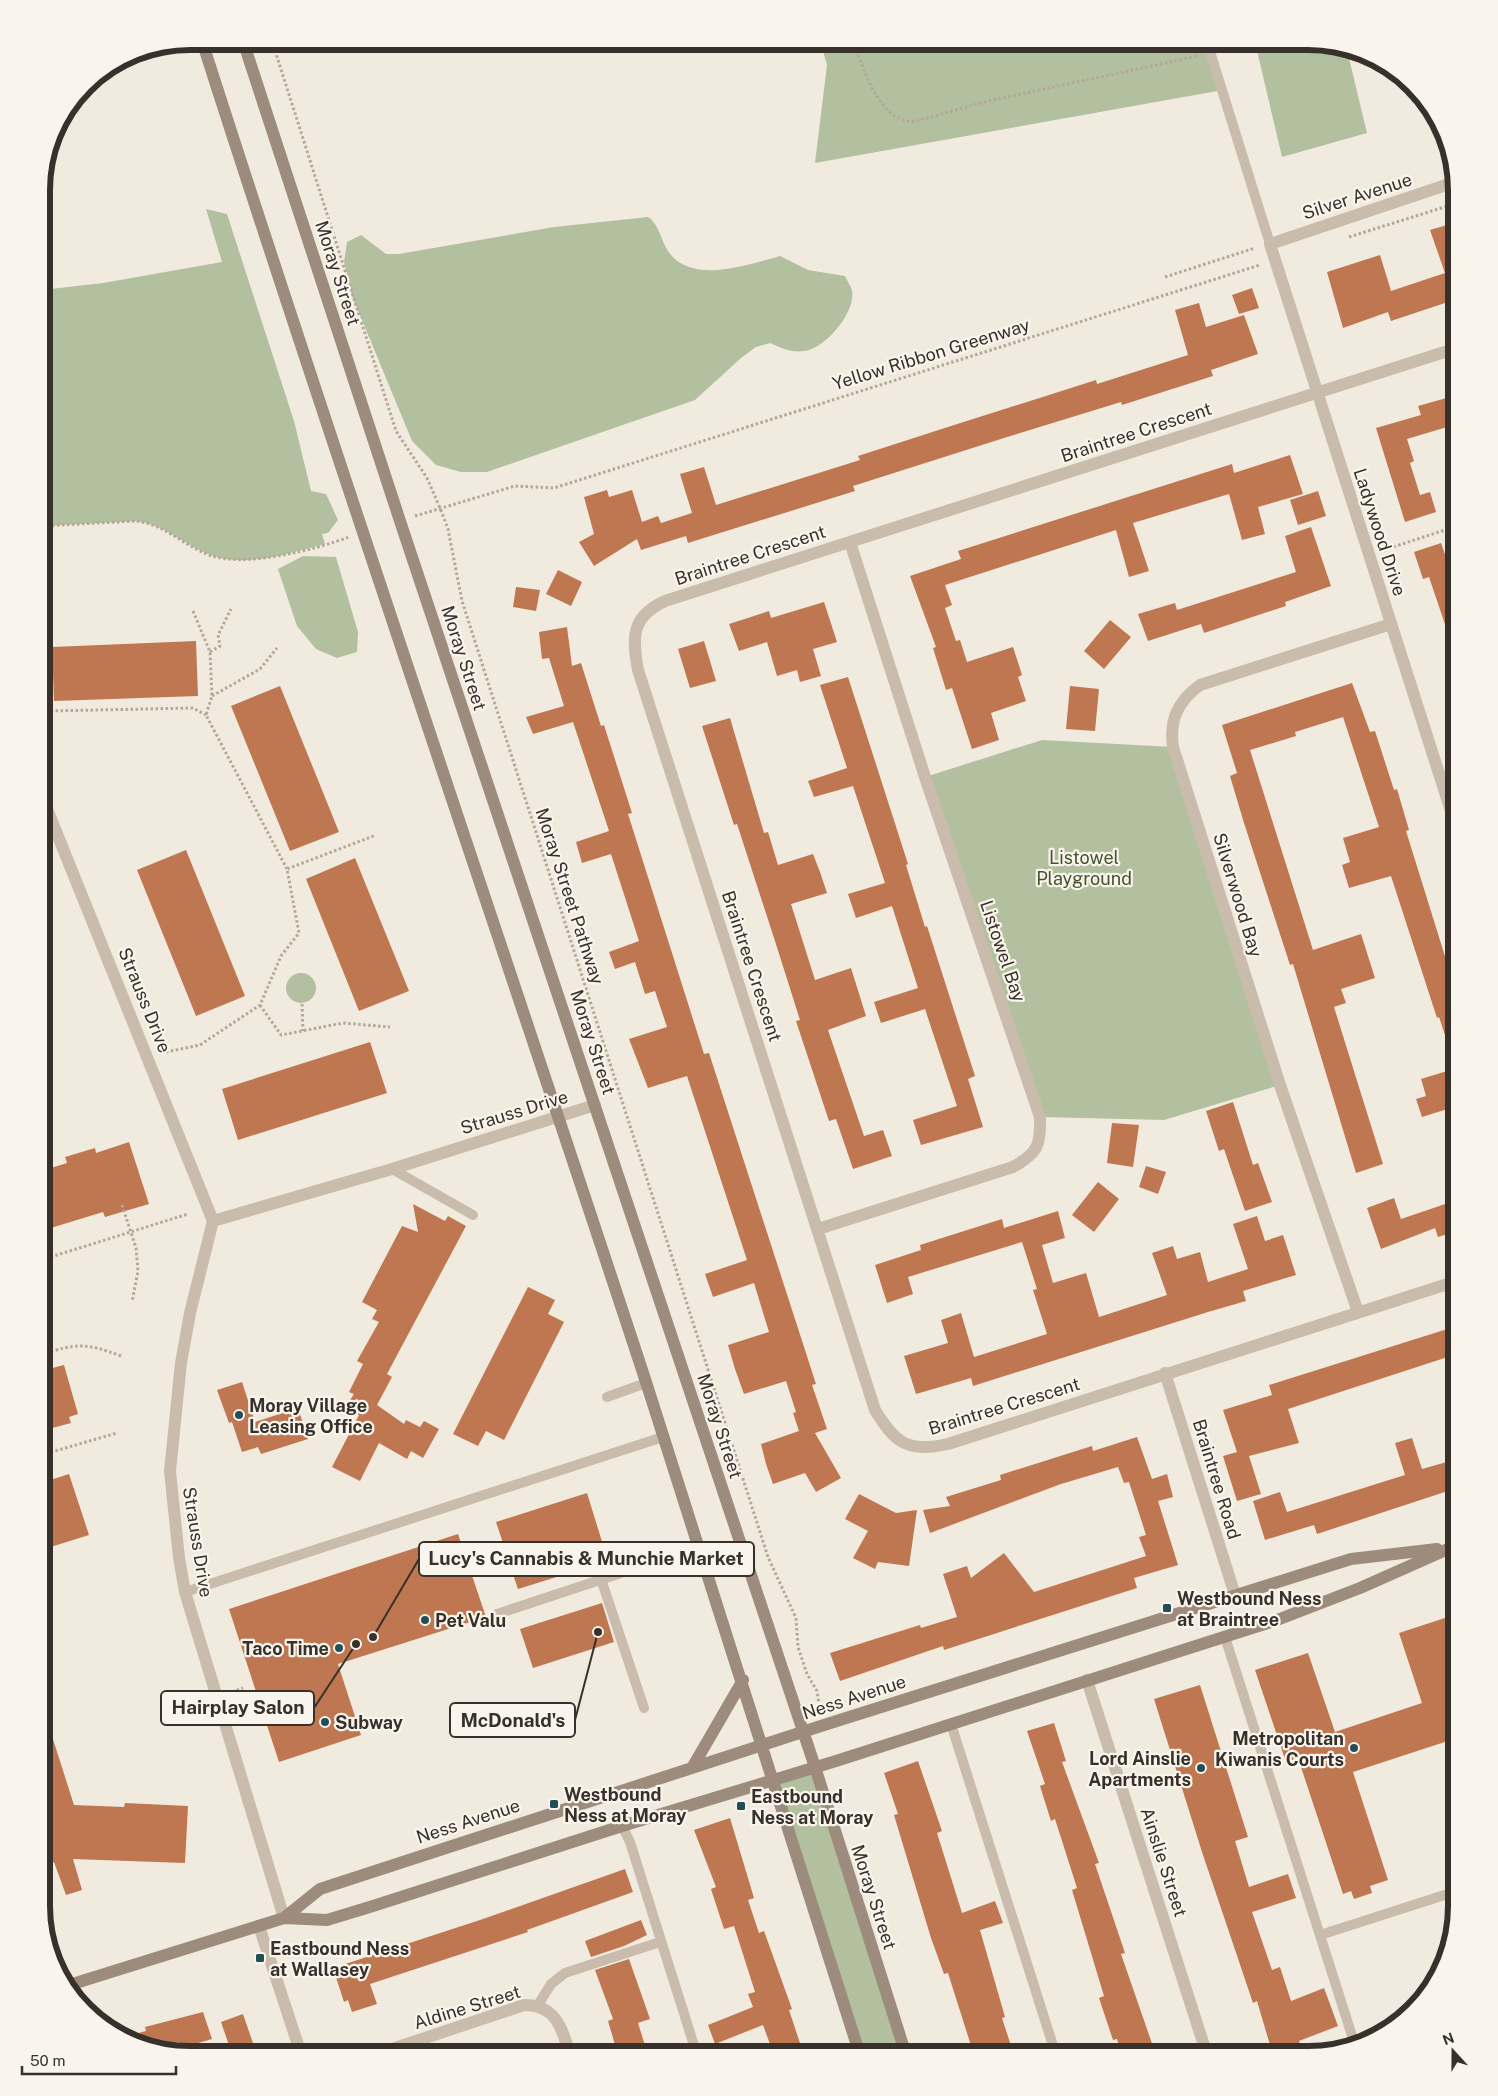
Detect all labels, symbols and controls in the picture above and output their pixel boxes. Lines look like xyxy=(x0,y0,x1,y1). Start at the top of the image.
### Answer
street label: Silver Avenue xyxy=(1300,168,1414,224)
street label: Moray Street xyxy=(311,218,365,328)
street label: Yellow Ribbon Greenway xyxy=(830,314,1033,394)
street label: Braintree Crescent xyxy=(1058,398,1214,466)
street label: Ladywood Drive xyxy=(1349,466,1411,598)
street label: Braintree Crescent xyxy=(672,521,828,589)
street label: Moray Street xyxy=(437,603,491,713)
street label: Moray Street Pathway xyxy=(532,805,609,987)
street label: Silverwood Bay xyxy=(1209,830,1267,960)
park label: Listowel Playground xyxy=(1036,847,1132,889)
street label: Braintree Crescent xyxy=(718,888,786,1044)
street label: Listowel Bay xyxy=(976,898,1030,1005)
street label: Strauss Drive xyxy=(114,944,176,1056)
street label: Moray Street xyxy=(566,987,620,1097)
street label: Strauss Drive xyxy=(458,1086,570,1138)
street label: Moray Street xyxy=(693,1371,747,1481)
street label: Braintree Crescent xyxy=(926,1373,1082,1439)
place label: Moray Village Leasing Office xyxy=(249,1395,373,1437)
marker: Moray Village Leasing Office xyxy=(233,1409,245,1421)
street label: Braintree Road xyxy=(1189,1416,1245,1542)
street label: Strauss Drive xyxy=(179,1485,217,1599)
callout: Lucy's Cannabis & Munchie Market xyxy=(419,1542,754,1576)
text: Lucy's Cannabis & Munchie Market xyxy=(428,1547,744,1569)
place label: Westbound Ness at Braintree xyxy=(1177,1588,1322,1630)
marker: Westbound Ness at Braintree xyxy=(1161,1602,1173,1614)
place label: Pet Valu xyxy=(435,1610,506,1631)
marker: Pet Valu xyxy=(419,1614,431,1626)
place label: Taco Time xyxy=(242,1638,329,1659)
marker: Taco Time xyxy=(333,1642,345,1654)
street label: Ness Avenue xyxy=(799,1670,909,1724)
callout: Hairplay Salon xyxy=(161,1691,314,1725)
text: Hairplay Salon xyxy=(172,1696,304,1718)
callout: McDonald's xyxy=(450,1703,575,1737)
text: McDonald's xyxy=(461,1709,565,1731)
place label: Subway xyxy=(335,1712,403,1733)
marker: Subway xyxy=(319,1716,331,1728)
place label: Metropolitan Kiwanis Courts xyxy=(1215,1728,1344,1770)
marker: Metropolitan Kiwanis Courts xyxy=(1348,1742,1360,1754)
place label: Lord Ainslie Apartments xyxy=(1088,1748,1191,1790)
marker: Lord Ainslie Apartments xyxy=(1195,1762,1207,1774)
place label: Westbound Ness at Moray xyxy=(564,1784,686,1826)
place label: Eastbound Ness at Moray xyxy=(751,1786,873,1828)
street label: Ness Avenue xyxy=(413,1794,523,1848)
marker: Westbound Ness at Moray xyxy=(548,1798,560,1810)
marker: Eastbound Ness at Moray xyxy=(735,1800,747,1812)
street label: Ainslie Street xyxy=(1136,1805,1192,1919)
street label: Moray Street xyxy=(847,1842,901,1952)
place label: Eastbound Ness at Wallasey xyxy=(270,1938,409,1980)
marker: Eastbound Ness at Wallasey xyxy=(254,1952,266,1964)
street label: Aldine Street xyxy=(411,1981,523,2033)
north arrow xyxy=(1428,2026,1478,2076)
text: N xyxy=(1440,2029,1456,2048)
scale bar xyxy=(22,2044,176,2076)
text: 50 m xyxy=(30,2052,65,2069)

